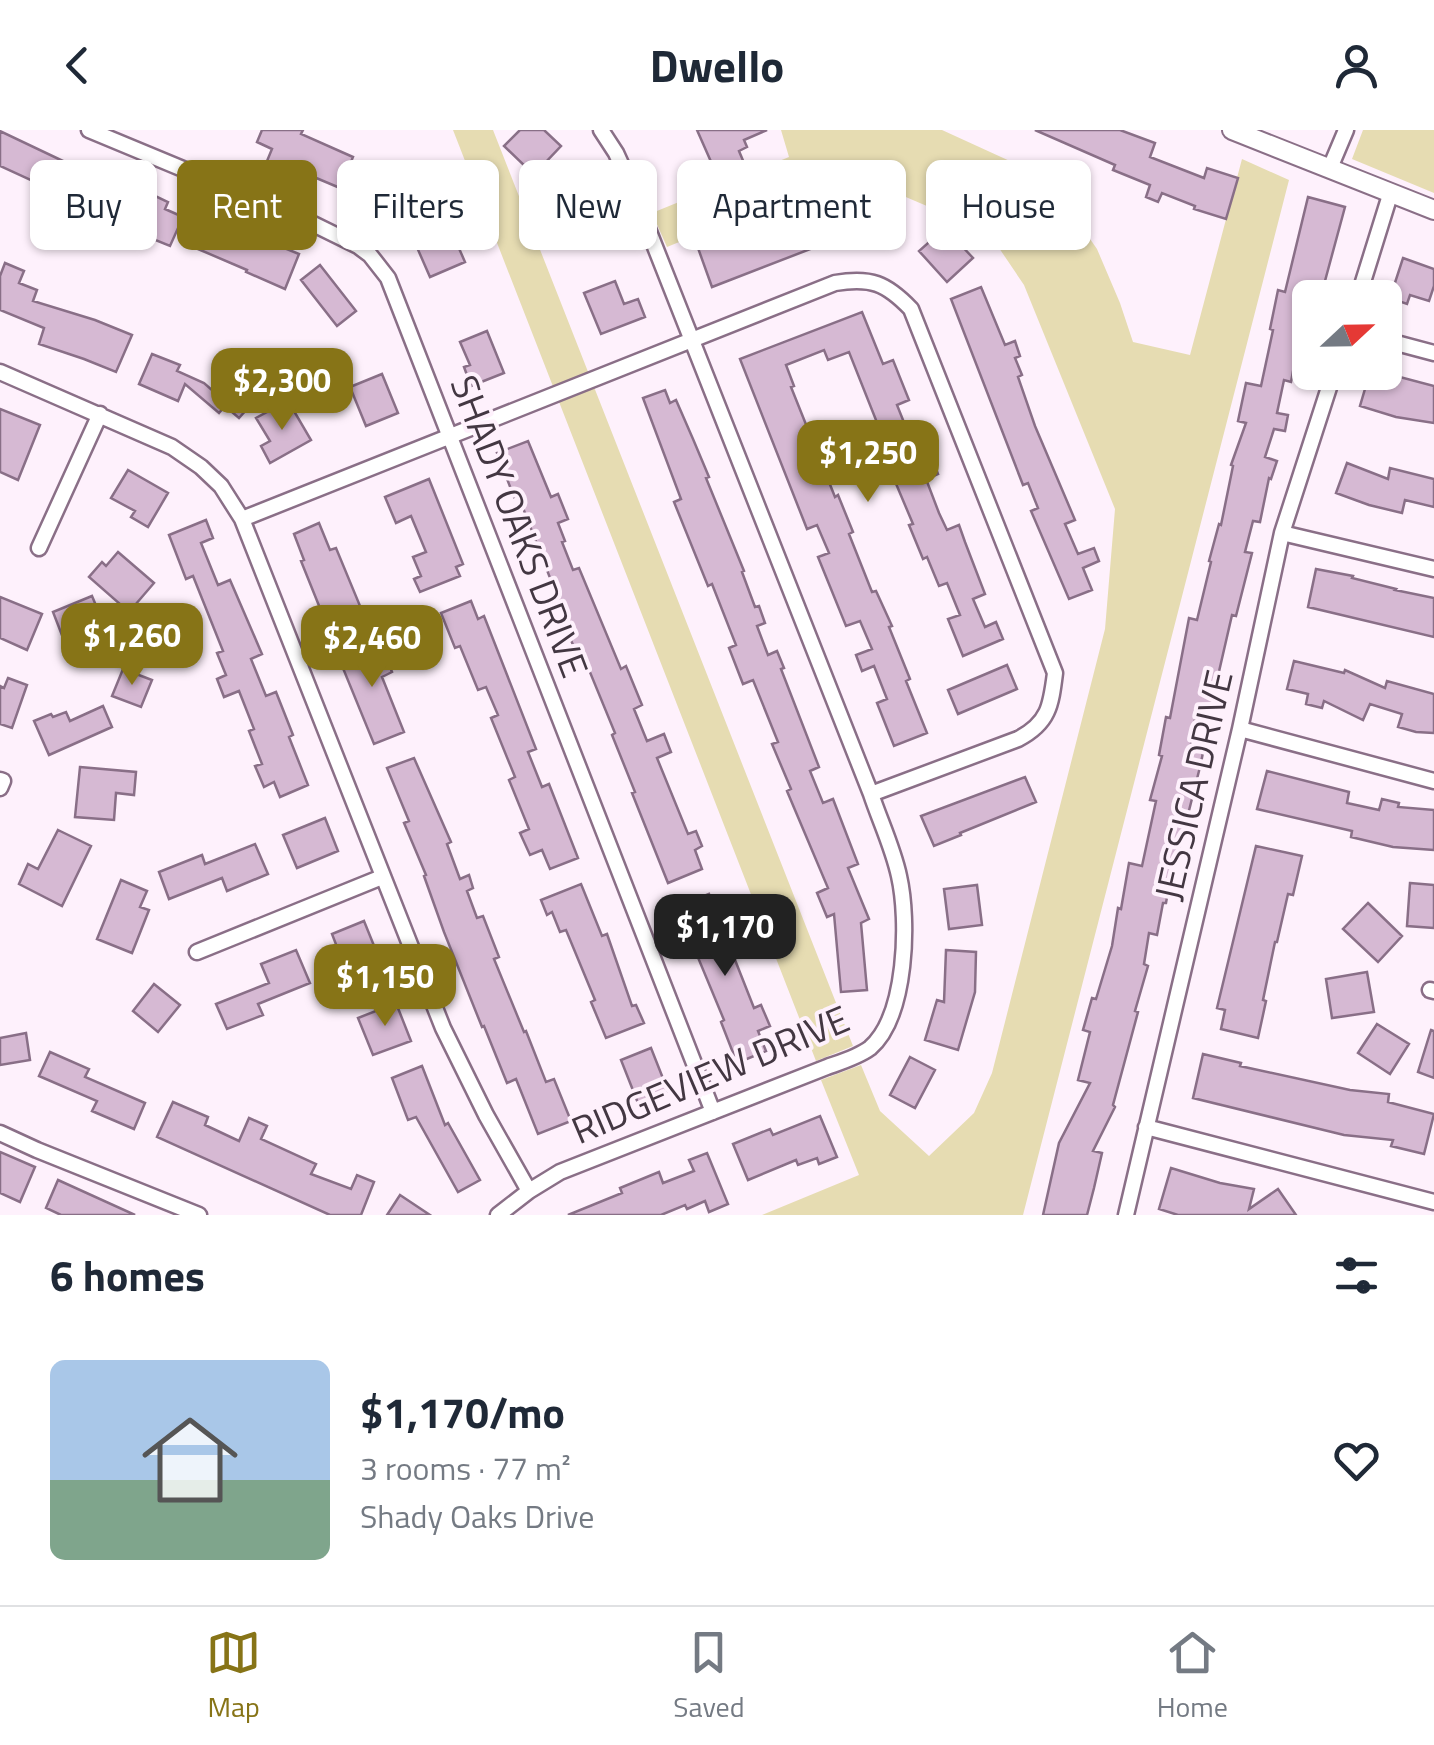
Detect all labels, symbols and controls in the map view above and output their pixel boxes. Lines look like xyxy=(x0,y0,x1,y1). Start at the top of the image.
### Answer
text: Dwello xyxy=(650,31,784,99)
icon: back xyxy=(50,38,105,93)
icon: person xyxy=(1329,38,1384,93)
chip: Buy xyxy=(30,160,157,250)
chip: Rent xyxy=(177,160,317,250)
chip: Filters xyxy=(337,160,499,250)
chip: New xyxy=(519,160,657,250)
chip: Apartment xyxy=(677,160,906,250)
chip: House xyxy=(926,160,1091,250)
north arrow xyxy=(1292,280,1402,390)
map controls xyxy=(1292,280,1402,390)
pin: $2,300 xyxy=(201,348,363,433)
text: $2,300 xyxy=(233,356,331,404)
street label: SHADY OAKS DRIVE xyxy=(436,367,604,685)
pin: $1,250 xyxy=(787,420,949,505)
text: $1,250 xyxy=(819,428,917,476)
pin: $1,260 xyxy=(51,603,213,688)
pin: $2,460 xyxy=(291,605,453,690)
text: $1,260 xyxy=(83,611,181,659)
text: $2,460 xyxy=(323,613,421,661)
street label: JESSICA DRIVE xyxy=(1138,664,1248,906)
pin: $1,170 xyxy=(644,894,806,979)
text: $1,170 xyxy=(676,902,774,950)
pin: $1,150 xyxy=(304,944,466,1029)
text: $1,150 xyxy=(336,952,434,1000)
street label: RIDGEVIEW DRIVE xyxy=(562,989,858,1159)
text: 6 homes xyxy=(50,1243,205,1307)
icon: filters xyxy=(1329,1248,1384,1303)
text: $1,170/mo xyxy=(360,1380,565,1444)
icon: home xyxy=(130,1400,250,1520)
icon: heart xyxy=(1329,1433,1384,1488)
text: 3 rooms · 77 m² xyxy=(360,1444,571,1492)
text: Shady Oaks Drive xyxy=(360,1492,594,1540)
tab: Map xyxy=(206,1625,261,1728)
tab: Saved xyxy=(673,1625,745,1728)
tab: Home xyxy=(1157,1625,1228,1728)

